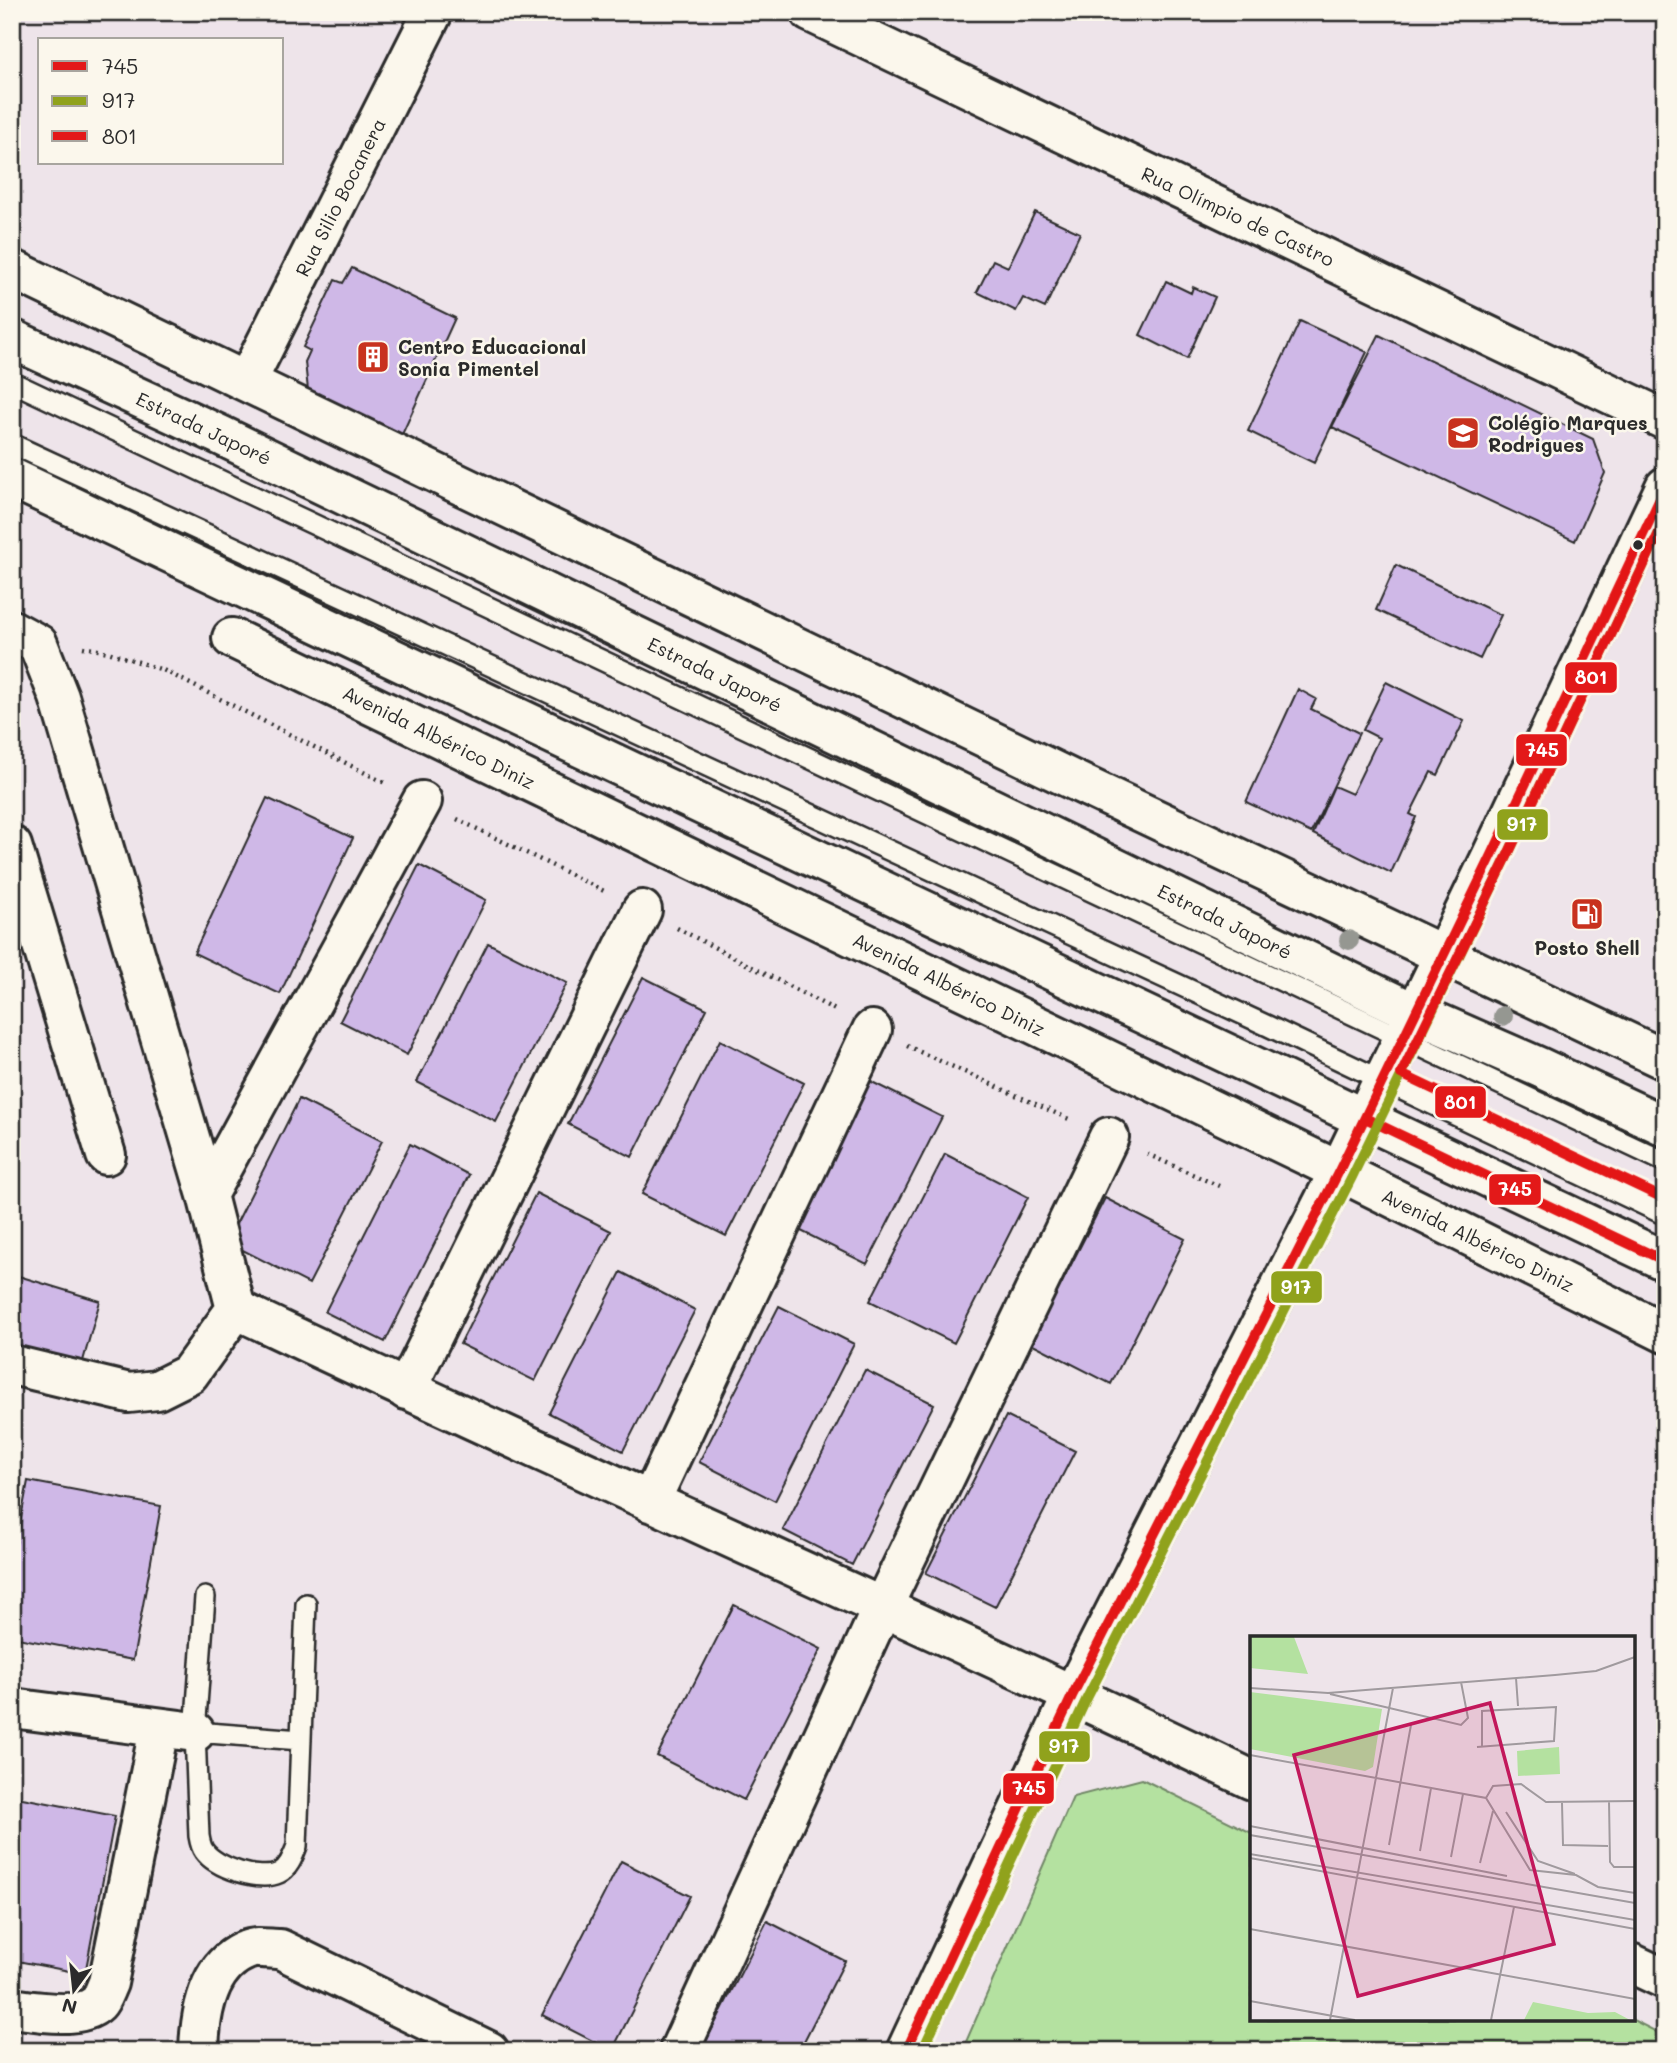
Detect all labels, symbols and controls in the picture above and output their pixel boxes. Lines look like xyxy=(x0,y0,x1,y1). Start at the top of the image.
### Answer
legend xyxy=(38,38,284,164)
text: 745 xyxy=(102,52,138,79)
text: 917 xyxy=(102,86,135,113)
street label: Rua Silio Bocanera xyxy=(289,114,391,280)
text: 801 xyxy=(102,122,137,149)
street label: Rua Olímpio de Castro xyxy=(1138,160,1338,272)
place label: Centro Educacional Sonia Pimentel xyxy=(398,334,586,381)
building icon: Centro Educacional Sonia Pimentel xyxy=(354,338,392,376)
street label: Estrada Japoré xyxy=(132,386,276,470)
place label: Colégio Marques Rodrigues xyxy=(1488,410,1648,457)
school or university icon: Colégio Marques Rodrigues xyxy=(1444,414,1482,452)
unlabelled marker xyxy=(1631,538,1645,552)
street label: Estrada Japoré xyxy=(644,631,786,717)
line badge: 801 xyxy=(1564,661,1618,694)
text: 801 xyxy=(1575,664,1607,689)
street label: Avenida Albérico Diniz xyxy=(339,680,539,794)
line badge: 745 xyxy=(1515,733,1568,767)
text: 745 xyxy=(1525,737,1559,762)
line badge: 917 xyxy=(1496,808,1549,841)
text: 917 xyxy=(1507,811,1538,836)
street label: Estrada Japoré xyxy=(1154,878,1296,964)
fuel station icon: Posto Shell xyxy=(1568,895,1606,933)
street label: Avenida Albérico Diniz xyxy=(849,927,1049,1041)
place label: Posto Shell xyxy=(1534,935,1640,960)
line badge: 801 xyxy=(1434,1085,1487,1119)
text: 801 xyxy=(1444,1089,1476,1114)
line badge: 745 xyxy=(1488,1173,1542,1206)
text: 745 xyxy=(1498,1176,1532,1201)
street label: Avenida Albérico Diniz xyxy=(1378,1183,1578,1297)
line badge: 917 xyxy=(1270,1270,1323,1304)
text: 917 xyxy=(1281,1274,1312,1299)
inset map xyxy=(1250,1636,1635,2021)
line badge: 917 xyxy=(1038,1730,1091,1763)
text: 917 xyxy=(1049,1733,1080,1758)
line badge: 745 xyxy=(1002,1772,1055,1805)
text: 745 xyxy=(1012,1775,1046,1800)
north arrow xyxy=(38,1954,108,2024)
text: N xyxy=(59,1993,80,2021)

